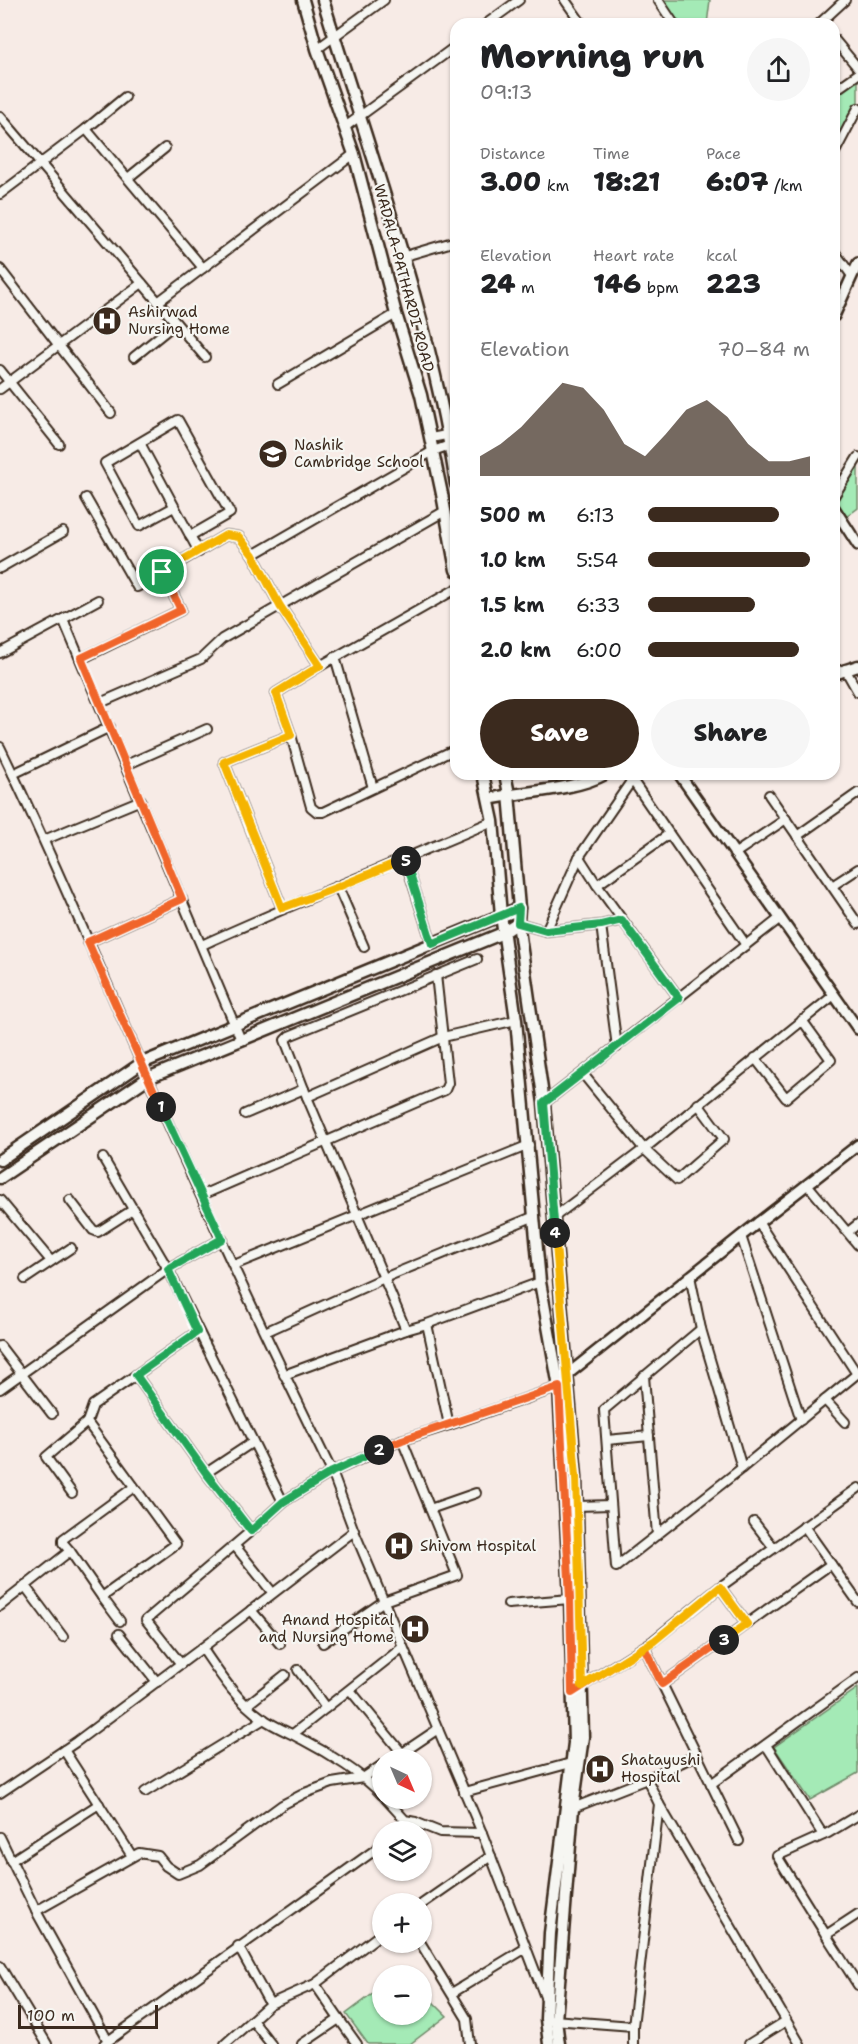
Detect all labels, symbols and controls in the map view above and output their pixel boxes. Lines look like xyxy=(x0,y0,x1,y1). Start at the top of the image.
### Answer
text: Morning run xyxy=(480,34,704,79)
button: share xyxy=(747,38,810,101)
text: 09:13 xyxy=(480,79,532,105)
text: Distance xyxy=(480,143,546,164)
text: Time xyxy=(593,143,630,164)
text: Pace xyxy=(706,143,741,164)
text: 3.00 xyxy=(480,164,541,199)
text: 18:21 xyxy=(593,164,661,199)
text: 6:07 xyxy=(706,164,768,199)
text: km xyxy=(541,175,569,196)
text: /km xyxy=(768,175,803,196)
street label: WADALA-PATHARDI ROAD xyxy=(369,182,439,374)
text: Elevation xyxy=(480,245,552,266)
text: Heart rate xyxy=(593,245,675,266)
text: kcal xyxy=(706,245,737,266)
text: 24 xyxy=(480,266,516,301)
text: 146 xyxy=(593,266,641,301)
text: 223 xyxy=(706,266,761,301)
text: m xyxy=(516,277,535,298)
text: bpm xyxy=(641,277,679,298)
place label: Ashirwad Nursing Home xyxy=(128,302,230,339)
hospital icon: Ashirwad Nursing Home xyxy=(91,305,123,337)
text: Elevation xyxy=(480,336,570,362)
text: 70–84 m xyxy=(717,336,810,362)
place label: Nashik Cambridge School xyxy=(294,435,424,472)
school or university icon: Nashik Cambridge School xyxy=(257,438,289,470)
text: 500 m xyxy=(480,502,546,528)
text: 6:13 xyxy=(576,502,615,528)
pin xyxy=(136,546,187,597)
text: 1.0 km xyxy=(480,547,545,573)
text: 5:54 xyxy=(576,547,618,573)
icon: arrive xyxy=(145,555,178,588)
text: 1.5 km xyxy=(480,592,544,618)
text: 6:33 xyxy=(576,592,621,618)
text: 2.0 km xyxy=(480,637,551,663)
text: 6:00 xyxy=(576,637,622,663)
button: Save xyxy=(480,699,639,768)
button: Share xyxy=(651,699,810,768)
pin: 5 xyxy=(391,846,421,876)
text: 5 xyxy=(401,850,411,871)
pin: 1 xyxy=(146,1092,176,1122)
text: 1 xyxy=(157,1096,165,1117)
pin: 4 xyxy=(540,1218,570,1248)
text: 4 xyxy=(549,1222,561,1243)
pin: 2 xyxy=(364,1435,394,1465)
text: 2 xyxy=(373,1439,385,1460)
hospital icon: Shivom Hospital xyxy=(383,1530,415,1562)
place label: Shivom Hospital xyxy=(420,1536,536,1556)
place label: Anand Hospital and Nursing Home xyxy=(259,1610,394,1647)
hospital icon: Anand Hospital and Nursing Home xyxy=(399,1613,431,1645)
pin: 3 xyxy=(709,1625,739,1655)
text: 3 xyxy=(718,1629,730,1650)
north arrow xyxy=(372,1749,432,1809)
map controls xyxy=(372,1749,432,2025)
place label: Shatayushi Hospital xyxy=(621,1750,701,1787)
hospital icon: Shatayushi Hospital xyxy=(584,1753,616,1785)
button: layers xyxy=(372,1821,432,1881)
button: + xyxy=(372,1893,432,1953)
button: − xyxy=(372,1965,432,2025)
scale bar xyxy=(18,2002,158,2030)
text: 100 m xyxy=(27,2005,75,2026)

